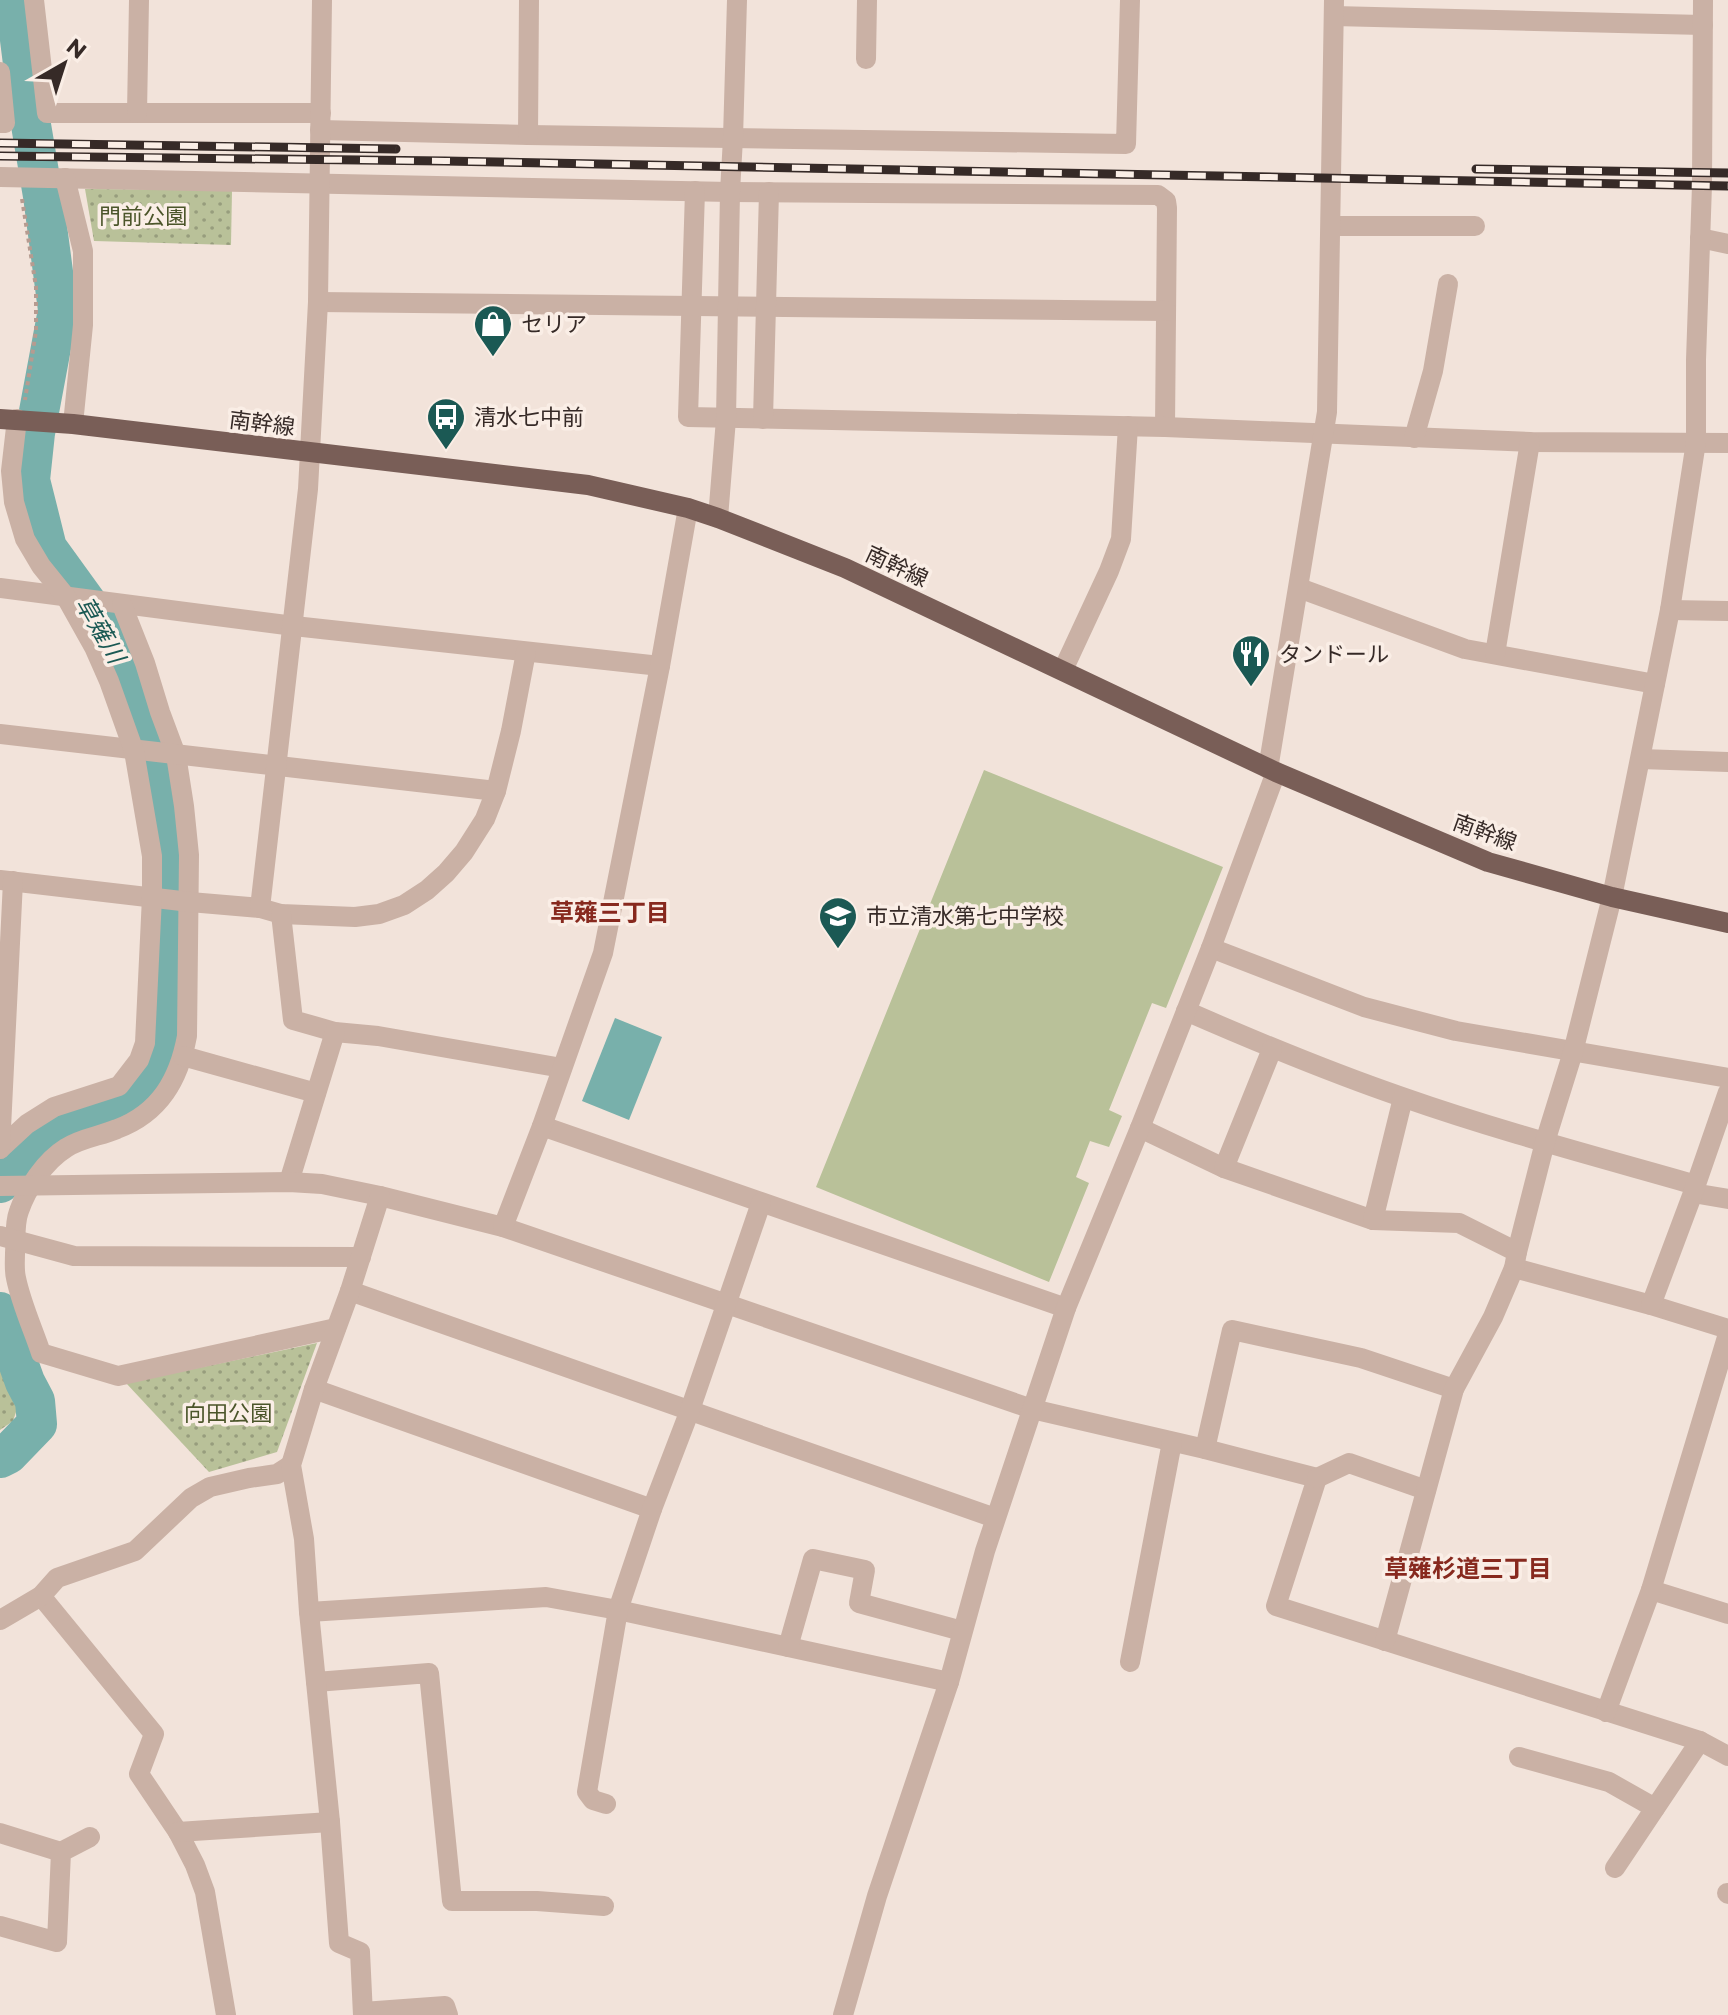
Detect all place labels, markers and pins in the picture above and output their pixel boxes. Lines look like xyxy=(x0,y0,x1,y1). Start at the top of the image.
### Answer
shop icon: セリア xyxy=(472,303,514,358)
place label: セリア xyxy=(521,311,587,338)
bus stop icon: 清水七中前 xyxy=(425,396,467,451)
place label: 清水七中前 xyxy=(474,404,584,431)
restaurant icon: タンドール xyxy=(1230,633,1272,688)
place label: タンドール xyxy=(1279,641,1389,668)
school or university icon: 市立清水第七中学校 xyxy=(817,895,859,950)
place label: 市立清水第七中学校 xyxy=(866,903,1064,930)

